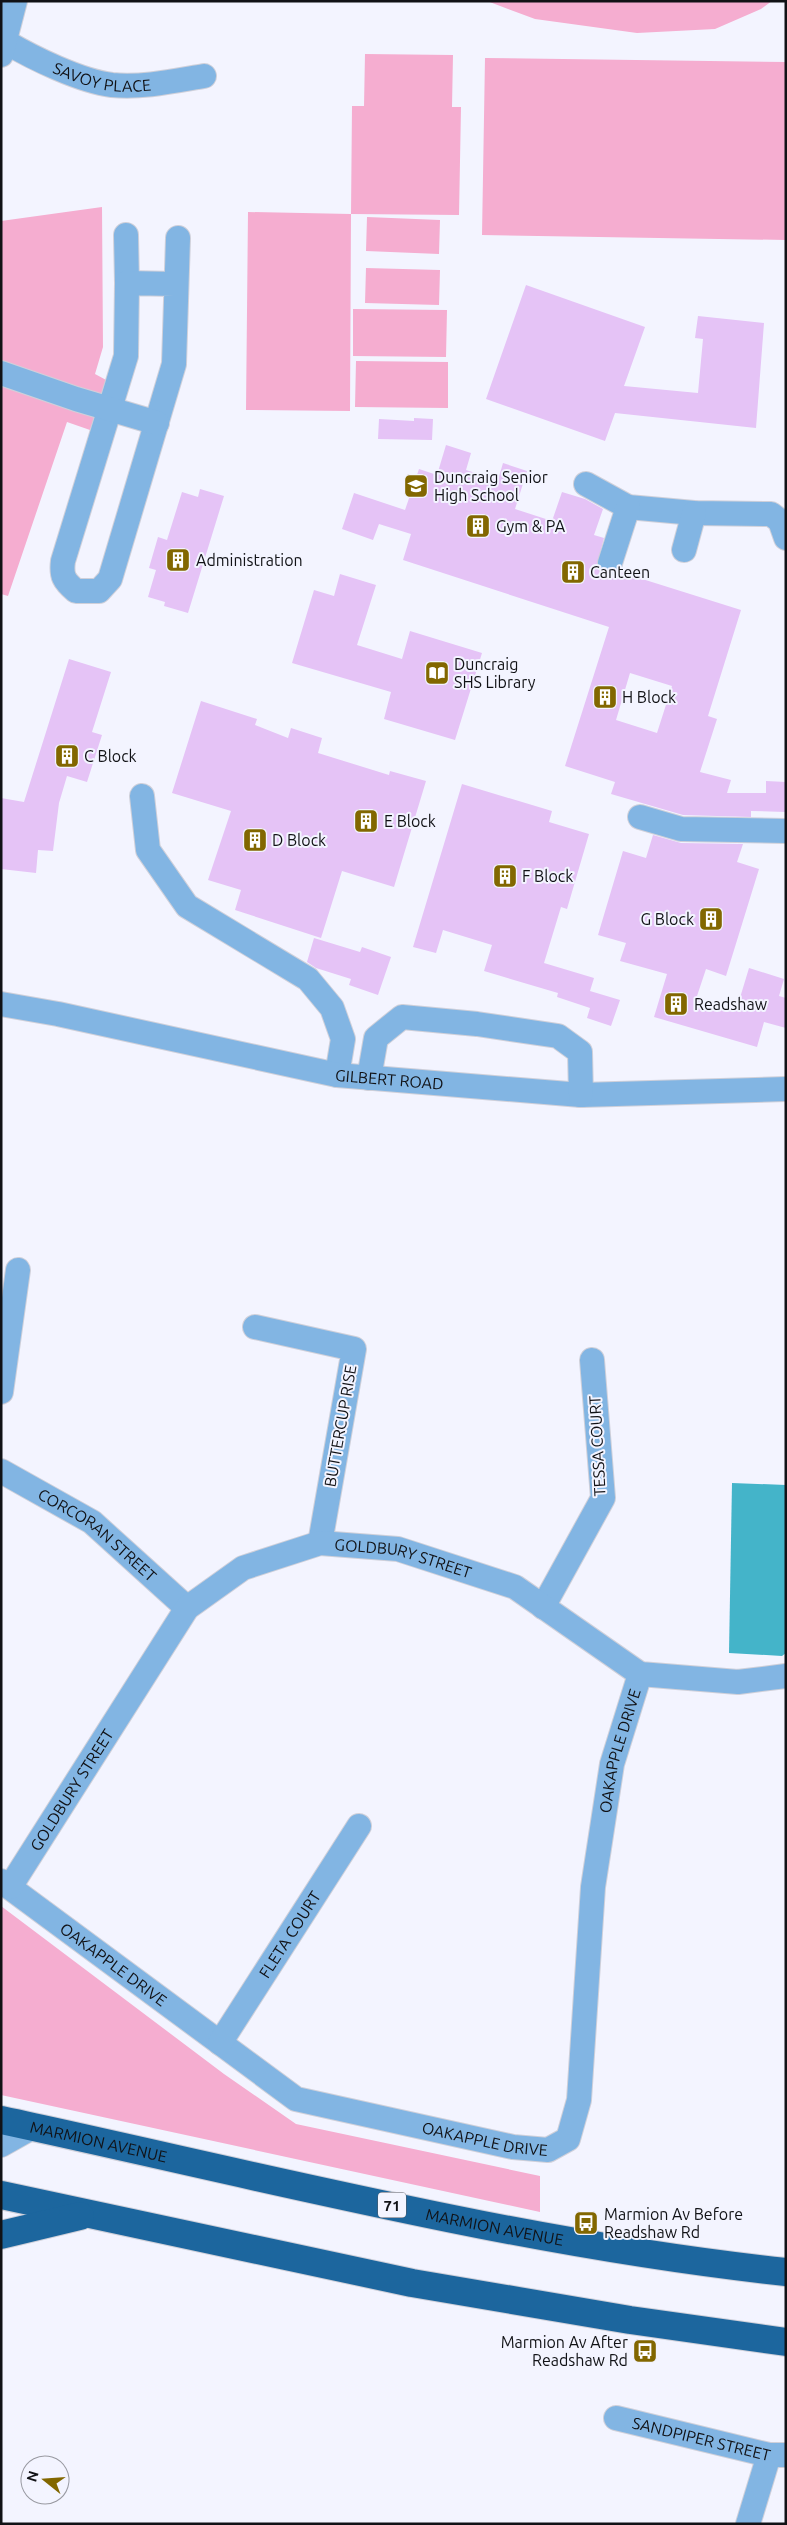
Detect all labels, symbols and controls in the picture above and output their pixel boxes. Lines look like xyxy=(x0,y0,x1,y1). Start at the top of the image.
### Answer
street label: SAVOY PLACE xyxy=(50,58,152,95)
place label: Duncraig Senior High School xyxy=(434,468,548,504)
school or university icon: Duncraig Senior High School xyxy=(403,473,429,499)
building icon: Gym & PA xyxy=(465,513,491,539)
place label: Gym & PA xyxy=(496,517,566,535)
building icon: Administration xyxy=(165,547,191,573)
place label: Administration xyxy=(196,551,303,569)
building icon: Canteen xyxy=(560,559,586,585)
place label: Canteen xyxy=(590,563,650,581)
place label: Duncraig SHS Library xyxy=(454,655,536,691)
library icon: Duncraig SHS Library xyxy=(424,660,450,686)
building icon: H Block xyxy=(592,684,618,710)
place label: H Block xyxy=(622,688,676,706)
building icon: C Block xyxy=(54,743,80,769)
place label: C Block xyxy=(84,747,137,765)
building icon: E Block xyxy=(353,808,379,834)
place label: E Block xyxy=(384,812,436,830)
building icon: D Block xyxy=(242,827,268,853)
place label: D Block xyxy=(272,831,326,849)
building icon: F Block xyxy=(492,863,518,889)
place label: F Block xyxy=(522,867,573,885)
building icon: G Block xyxy=(698,906,724,932)
place label: G Block xyxy=(640,910,694,928)
building icon: Readshaw xyxy=(663,991,689,1017)
place label: Readshaw xyxy=(694,995,768,1013)
street label: GILBERT ROAD xyxy=(335,1066,444,1093)
street label: BUTTERCUP RISE xyxy=(320,1364,360,1488)
street label: TESSA COURT xyxy=(585,1395,609,1497)
street label: CORCORAN STREET xyxy=(35,1485,160,1585)
street label: GOLDBURY STREET xyxy=(334,1535,474,1581)
street label: OAKAPPLE DRIVE xyxy=(596,1686,644,1814)
street label: GOLDBURY STREET xyxy=(26,1726,117,1854)
street label: FLETA COURT xyxy=(255,1888,324,1981)
street label: OAKAPPLE DRIVE xyxy=(57,1919,170,2009)
street label: MARMION AVENUE xyxy=(28,2118,169,2166)
street label: OAKAPPLE DRIVE xyxy=(420,2118,549,2159)
road number: 71 xyxy=(378,2192,406,2218)
street label: MARMION AVENUE xyxy=(424,2205,565,2249)
place label: Marmion Av Before Readshaw Rd xyxy=(604,2205,743,2241)
bus stop icon: Marmion Av Before Readshaw Rd xyxy=(573,2210,599,2236)
place label: Marmion Av After Readshaw Rd xyxy=(501,2333,628,2369)
bus stop icon: Marmion Av After Readshaw Rd xyxy=(632,2338,658,2364)
street label: SANDPIPER STREET xyxy=(631,2413,773,2464)
north arrow xyxy=(20,2455,70,2505)
text: N xyxy=(23,2469,42,2484)

